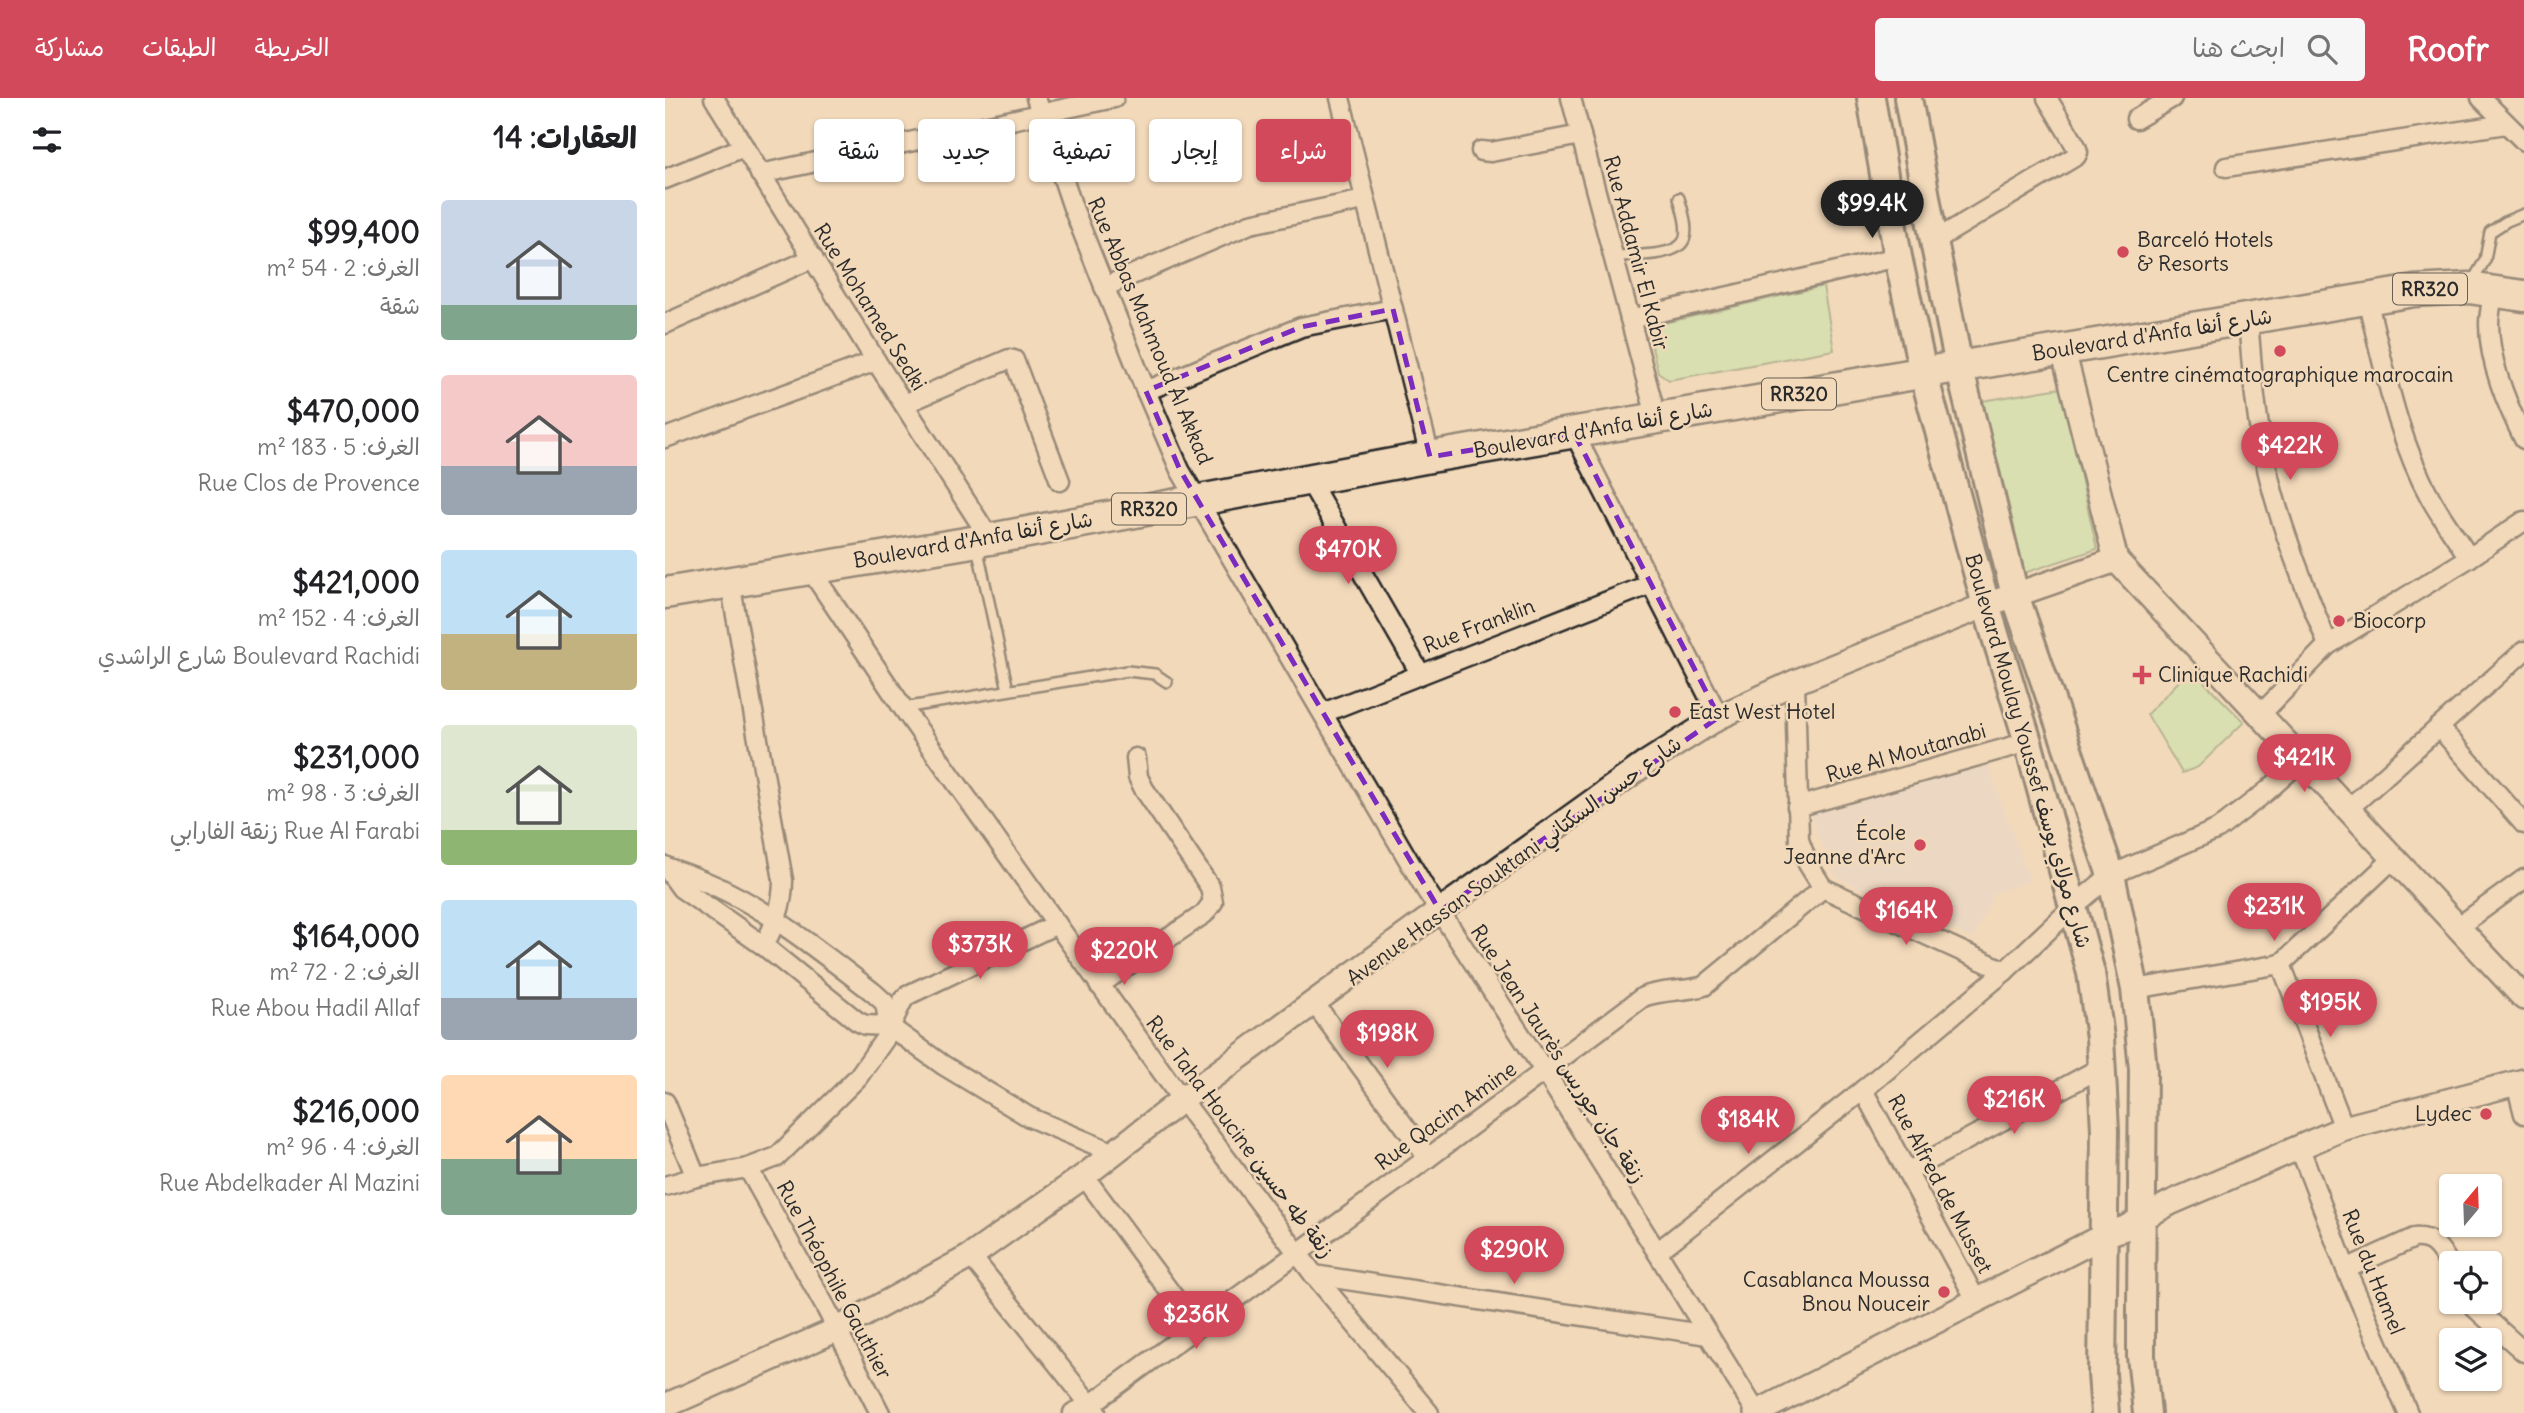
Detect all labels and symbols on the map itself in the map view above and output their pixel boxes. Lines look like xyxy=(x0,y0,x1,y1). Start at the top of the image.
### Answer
street label: Rue Addamir El Kabir xyxy=(1598,153,1676,354)
pin: $99.4K xyxy=(1815,180,1929,240)
street label: Rue Abbas Mahmoud Al Akkad xyxy=(1082,193,1219,469)
street label: Rue Mohamed Sedki xyxy=(808,218,933,395)
place label: Barceló Hotels & Resorts xyxy=(2137,226,2273,277)
marker: Barceló Hotels & Resorts xyxy=(2115,244,2131,260)
road number: RR320 xyxy=(2393,274,2467,304)
street label: Boulevard d'Anfa شارع أنفا xyxy=(2030,302,2274,369)
marker: Centre cinématographique marocain xyxy=(2272,343,2288,359)
place label: Centre cinématographique marocain xyxy=(2107,361,2453,388)
road number: RR320 xyxy=(1762,378,1836,410)
street label: Boulevard d'Anfa شارع أنفا xyxy=(1471,395,1715,466)
pin: $422K xyxy=(2241,422,2339,482)
road number: RR320 xyxy=(1112,494,1186,524)
street label: Boulevard d'Anfa شارع أنفا xyxy=(851,505,1095,576)
pin: $470K xyxy=(1299,526,1397,586)
street label: Boulevard Moulay Youssef شارع مولاي يوسف xyxy=(1957,551,2098,952)
street label: Rue Franklin xyxy=(1419,592,1538,659)
place label: Biocorp xyxy=(2353,607,2426,634)
marker: Biocorp xyxy=(2331,613,2347,629)
place label: Clinique Rachidi xyxy=(2158,661,2308,688)
marker: Clinique Rachidi xyxy=(2132,665,2152,685)
place label: East West Hotel xyxy=(1689,698,1836,725)
marker: East West Hotel xyxy=(1667,704,1683,720)
street label: Rue Al Moutanabi xyxy=(1823,717,1989,788)
street label: Avenue Hassan Souktani شارع حسن السكتاني xyxy=(1341,730,1690,996)
pin: $421K xyxy=(2255,734,2353,794)
place label: École Jeanne d'Arc xyxy=(1783,819,1906,870)
marker: École Jeanne d'Arc xyxy=(1912,837,1928,853)
pin: $231K xyxy=(2225,884,2323,943)
pin: $164K xyxy=(1857,888,1955,947)
street label: Rue Jean Jaurès زنقة جان جوريس xyxy=(1465,919,1652,1188)
pin: $373K xyxy=(931,922,1029,981)
pin: $220K xyxy=(1075,928,1173,987)
pin: $195K xyxy=(2281,979,2379,1039)
street label: Rue Taha Houcine زنقة طه حسين xyxy=(1140,1010,1340,1263)
pin: $198K xyxy=(1338,1010,1436,1070)
street label: Rue Qacim Amine xyxy=(1370,1055,1522,1176)
pin: $216K xyxy=(1965,1076,2063,1136)
street label: Rue Alfred de Musset xyxy=(1882,1090,1999,1278)
pin: $184K xyxy=(1699,1096,1797,1156)
place label: Lydec xyxy=(2415,1100,2472,1127)
marker: Lydec xyxy=(2478,1106,2494,1122)
north arrow xyxy=(2439,1174,2503,1237)
street label: Rue Théophile Gauthier xyxy=(771,1176,898,1384)
street label: Rue du Hamel xyxy=(2336,1205,2411,1338)
pin: $290K xyxy=(1465,1226,1563,1286)
place label: Casablanca Moussa Bnou Nouceir xyxy=(1743,1266,1930,1317)
marker: Casablanca Moussa Bnou Nouceir xyxy=(1936,1284,1952,1300)
pin: $236K xyxy=(1147,1292,1245,1351)

